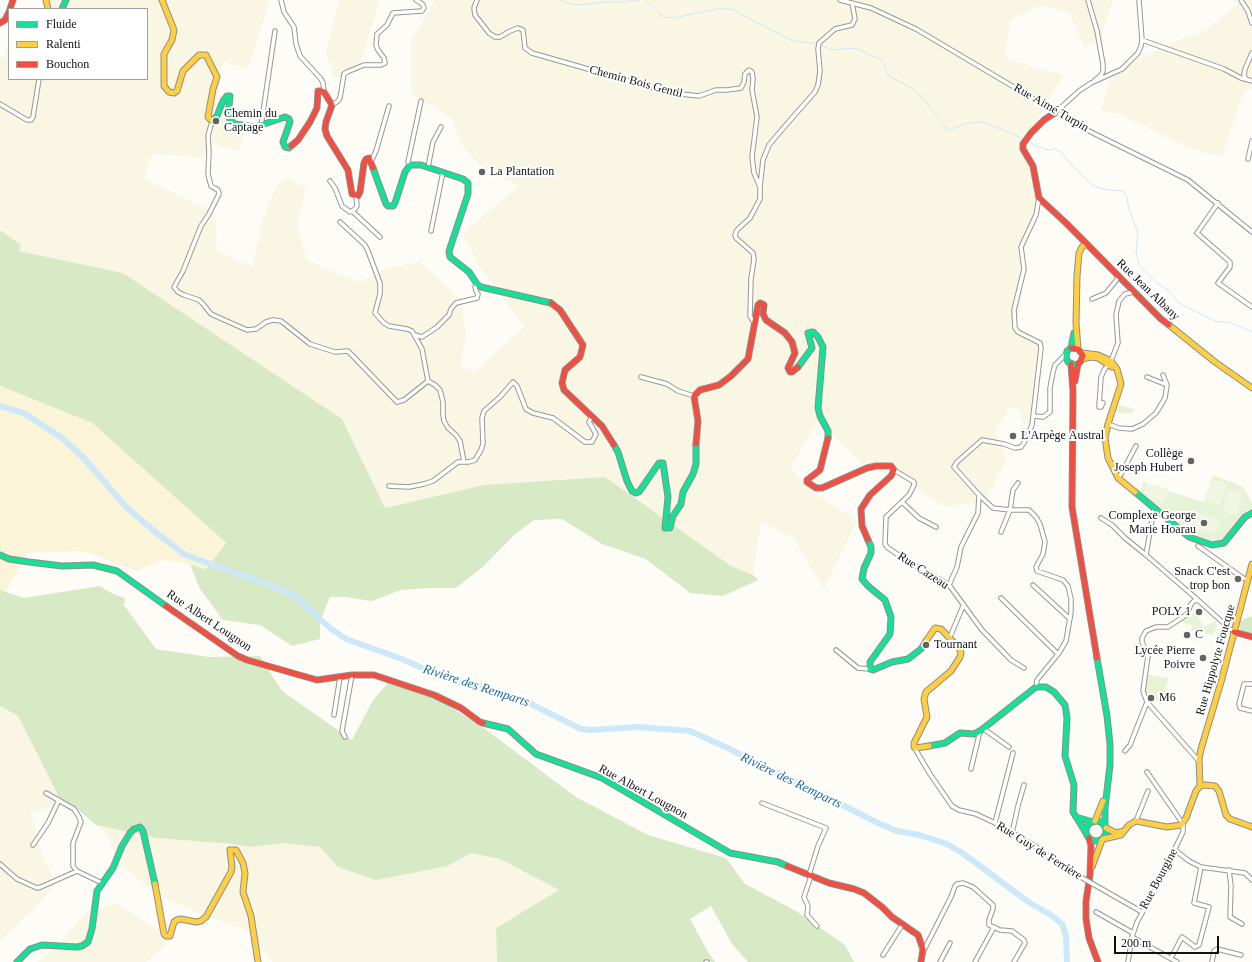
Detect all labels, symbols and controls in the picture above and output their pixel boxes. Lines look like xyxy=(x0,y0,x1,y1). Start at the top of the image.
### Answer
legend xyxy=(8,8,148,80)
text: Fluide xyxy=(46,17,77,31)
text: Ralenti xyxy=(46,37,81,51)
text: Bouchon xyxy=(46,57,89,71)
street label: Chemin Bois Gentil xyxy=(588,63,684,101)
street label: Rue Aimé Turpin xyxy=(1011,81,1091,135)
place label: Chemin du Captage xyxy=(224,107,277,135)
marker: Chemin du Captage xyxy=(211,116,221,126)
place label: La Plantation xyxy=(490,165,554,179)
marker: La Plantation xyxy=(477,167,487,177)
street label: Rue Jean Albany xyxy=(1114,256,1182,324)
place label: L'Arpège Austral xyxy=(1021,429,1104,443)
marker: L'Arpège Austral xyxy=(1008,431,1018,441)
place label: Collège Joseph Hubert xyxy=(1114,447,1183,475)
marker: Collège Joseph Hubert xyxy=(1186,456,1196,466)
place label: Complexe George Marie Hoarau xyxy=(1109,509,1196,537)
marker: Complexe George Marie Hoarau xyxy=(1199,518,1209,528)
street label: Rue Cazeau xyxy=(895,549,951,593)
place label: Snack C'est trop bon xyxy=(1174,565,1230,593)
marker: Snack C'est trop bon xyxy=(1233,574,1243,584)
street label: Rue Albert Lougnon xyxy=(164,587,254,655)
street label: Rue Hippolyte Foucque xyxy=(1193,603,1239,717)
place label: POLY 1 xyxy=(1152,605,1191,619)
marker: POLY 1 xyxy=(1194,607,1204,617)
place label: C xyxy=(1195,628,1203,642)
marker: C xyxy=(1182,630,1192,640)
place label: Tournant xyxy=(934,638,977,652)
marker: Tournant xyxy=(921,640,931,650)
place label: Lycée Pierre Poivre xyxy=(1135,644,1195,672)
marker: Lycée Pierre Poivre xyxy=(1198,653,1208,663)
water label: Rivière des Remparts xyxy=(421,661,531,711)
place label: M6 xyxy=(1159,691,1176,705)
marker: M6 xyxy=(1146,693,1156,703)
water label: Rivière des Remparts xyxy=(738,750,844,812)
street label: Rue Albert Lougnon xyxy=(596,762,690,822)
street label: Rue Guy de Ferrière xyxy=(994,819,1084,883)
street label: Rue Bourgine xyxy=(1137,846,1181,912)
scale bar xyxy=(1116,928,1221,954)
text: 200 m xyxy=(1121,936,1151,950)

